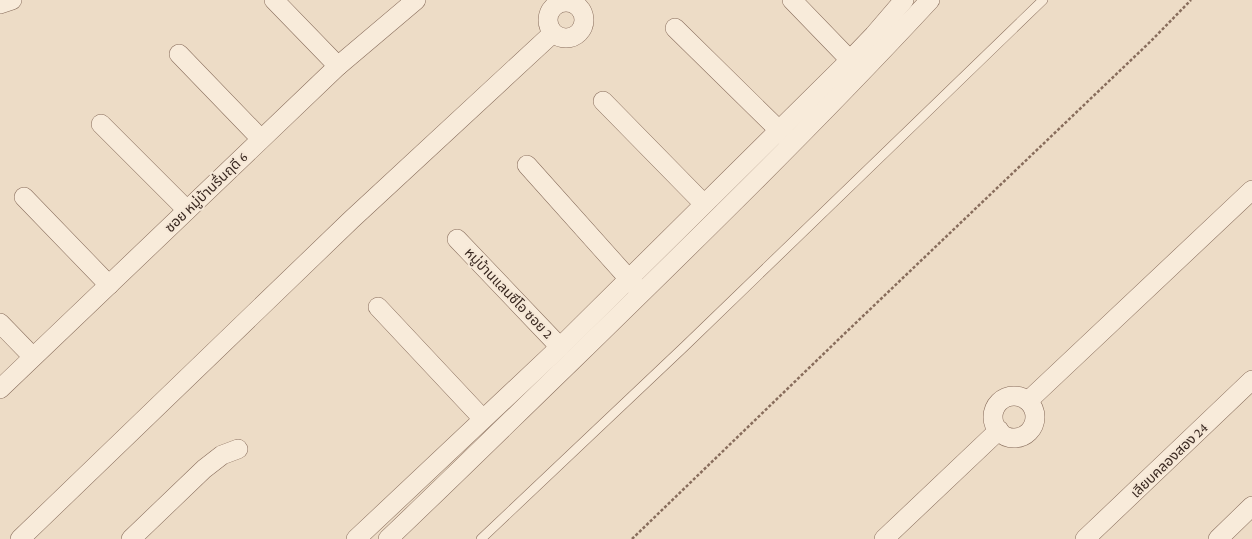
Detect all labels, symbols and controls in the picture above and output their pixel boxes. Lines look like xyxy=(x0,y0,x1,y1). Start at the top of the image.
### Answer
street label: ซอย หมู่บ้านรื่นฤดี 6 xyxy=(160,147,251,236)
street label: หมู่บ้านแลนซีโอ ซอย 2 xyxy=(461,244,557,343)
street label: เลียบคลองสอง 24 xyxy=(1127,419,1211,501)

